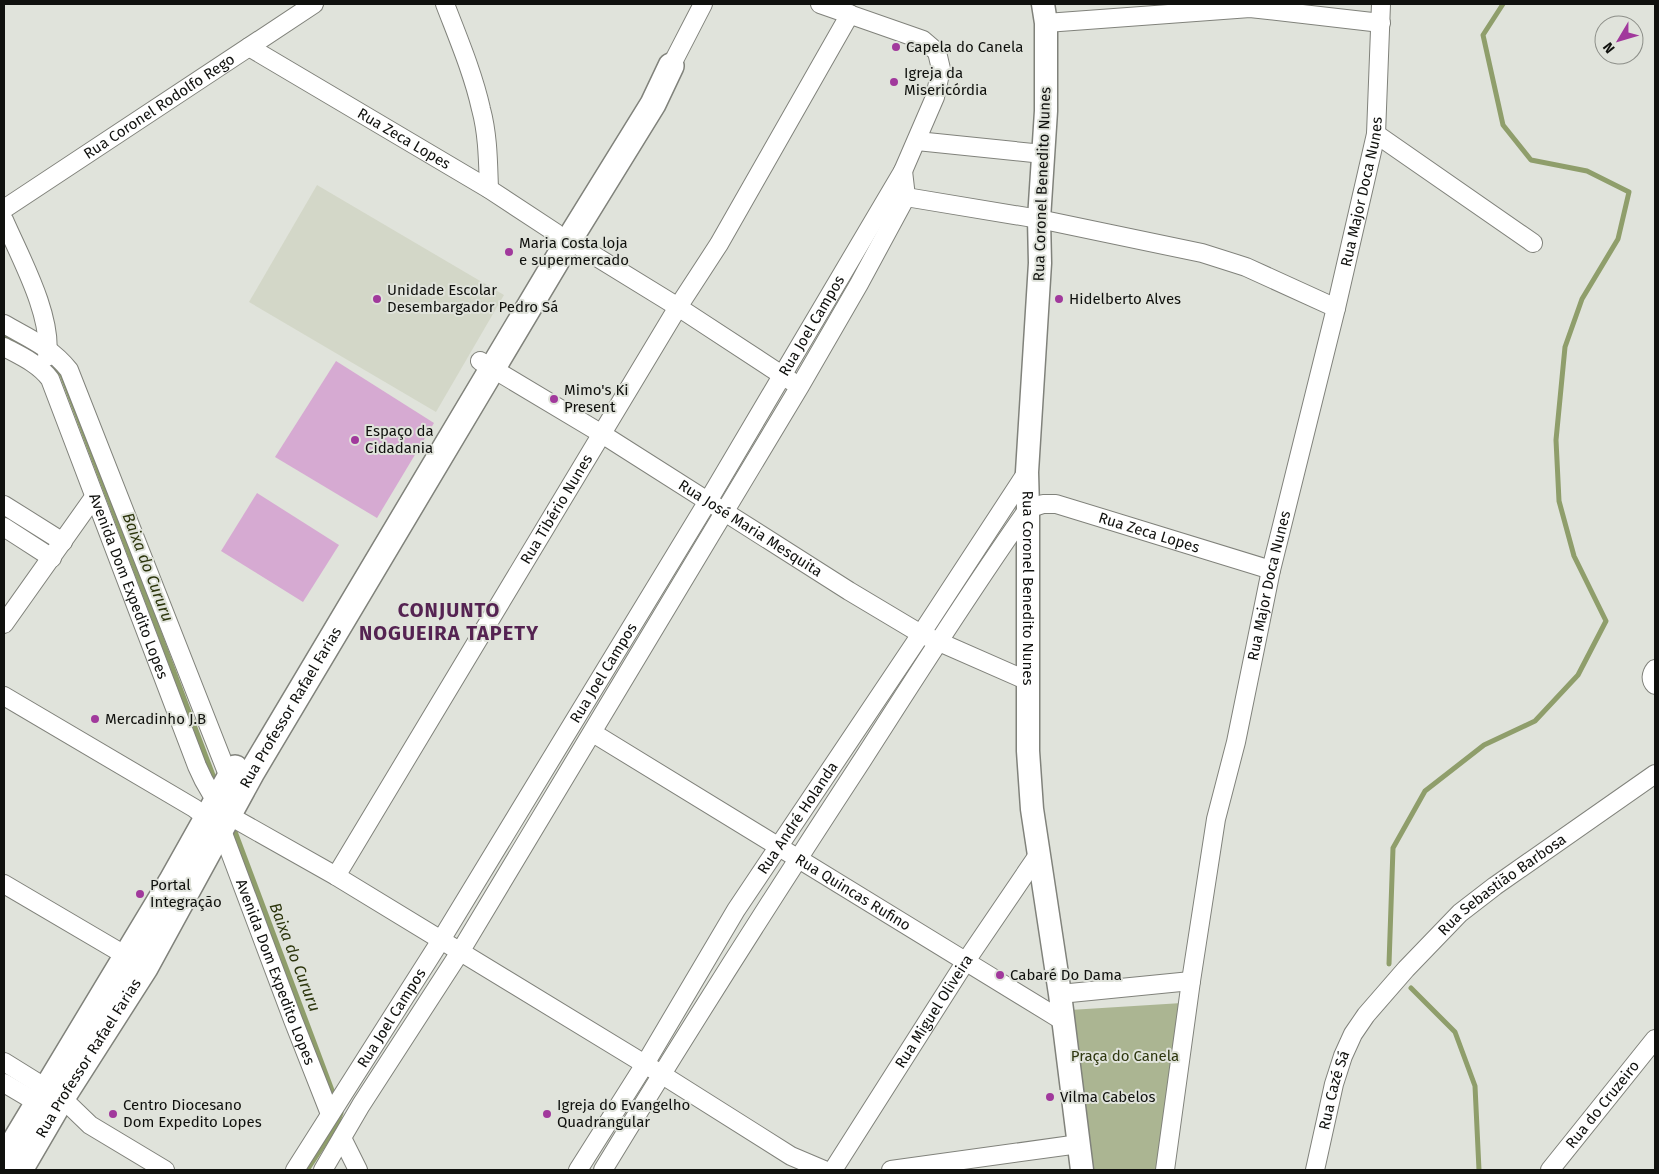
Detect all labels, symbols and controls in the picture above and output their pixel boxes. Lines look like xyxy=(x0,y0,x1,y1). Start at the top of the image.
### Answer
north arrow xyxy=(1594,15,1644,65)
place label: Capela do Canela xyxy=(906,38,1024,56)
text: N xyxy=(1600,39,1619,57)
marker: Capela do Canela xyxy=(890,41,902,53)
street label: Rua Coronel Rodolfo Rego xyxy=(80,50,238,163)
place label: Igreja da Misericórdia xyxy=(904,64,987,99)
marker: Igreja da Misericórdia xyxy=(888,76,900,88)
street label: Rua Coronel Benedito Nunes xyxy=(1030,86,1054,282)
street label: Rua Zeca Lopes xyxy=(354,104,454,173)
street label: Rua Major Doca Nunes xyxy=(1337,116,1386,268)
place label: Maria Costa loja e supermercado xyxy=(519,234,629,269)
marker: Maria Costa loja e supermercado xyxy=(503,246,515,258)
street label: Rua Joel Campos xyxy=(775,272,848,379)
place label: Unidade Escolar Desembargador Pedro Sá xyxy=(387,281,558,316)
place label: Hidelberto Alves xyxy=(1069,290,1181,308)
marker: Unidade Escolar Desembargador Pedro Sá xyxy=(371,293,383,305)
marker: Hidelberto Alves xyxy=(1053,293,1065,305)
place label: Mimo's Ki Present xyxy=(564,381,629,416)
marker: Mimo's Ki Present xyxy=(548,393,560,405)
place label: Espaço da Cidadania xyxy=(365,422,434,457)
marker: Espaço da Cidadania xyxy=(349,434,361,446)
street label: Rua Tibério Nunes xyxy=(517,451,596,567)
street label: Rua José Maria Mesquita xyxy=(675,476,826,581)
street label: Rua Coronel Benedito Nunes xyxy=(1019,490,1037,685)
street label: Avenida Dom Expedito Lopes xyxy=(85,491,172,681)
street label: Rua Zeca Lopes xyxy=(1096,509,1202,557)
street label: Rua Major Doca Nunes xyxy=(1244,509,1294,662)
water label: Baixa do Cururu xyxy=(118,510,178,624)
district label: CONJUNTO NOGUEIRA TAPETY xyxy=(359,598,539,645)
street label: Rua Joel Campos xyxy=(566,620,641,726)
street label: Rua Professor Rafael Farias xyxy=(236,624,345,791)
place label: Mercadinho J.B xyxy=(105,710,206,728)
marker: Mercadinho J.B xyxy=(89,713,101,725)
street label: Rua André Holanda xyxy=(754,758,842,878)
street label: Rua Sebastião Barbosa xyxy=(1434,830,1569,939)
street label: Rua Quincas Rufino xyxy=(792,850,914,935)
place label: Portal Integração xyxy=(150,876,222,911)
street label: Avenida Dom Expedito Lopes xyxy=(232,877,319,1067)
marker: Portal Integração xyxy=(134,888,146,900)
water label: Baixa do Cururu xyxy=(265,900,325,1014)
street label: Rua Miguel Oliveira xyxy=(891,951,977,1072)
street label: Rua Joel Campos xyxy=(353,965,430,1071)
place label: Cabaré Do Dama xyxy=(1010,966,1122,984)
marker: Cabaré Do Dama xyxy=(994,969,1006,981)
street label: Rua Professor Rafael Farias xyxy=(32,975,145,1141)
park label: Praça do Canela xyxy=(1071,1047,1179,1065)
street label: Rua Cazé Sá xyxy=(1315,1048,1353,1132)
street label: Rua do Cruzeiro xyxy=(1562,1057,1643,1152)
place label: Vilma Cabelos xyxy=(1060,1088,1156,1106)
marker: Vilma Cabelos xyxy=(1044,1091,1056,1103)
place label: Centro Diocesano Dom Expedito Lopes xyxy=(123,1096,262,1131)
place label: Igreja do Evangelho Quadrangular xyxy=(557,1096,690,1131)
marker: Centro Diocesano Dom Expedito Lopes xyxy=(107,1108,119,1120)
marker: Igreja do Evangelho Quadrangular xyxy=(541,1108,553,1120)

